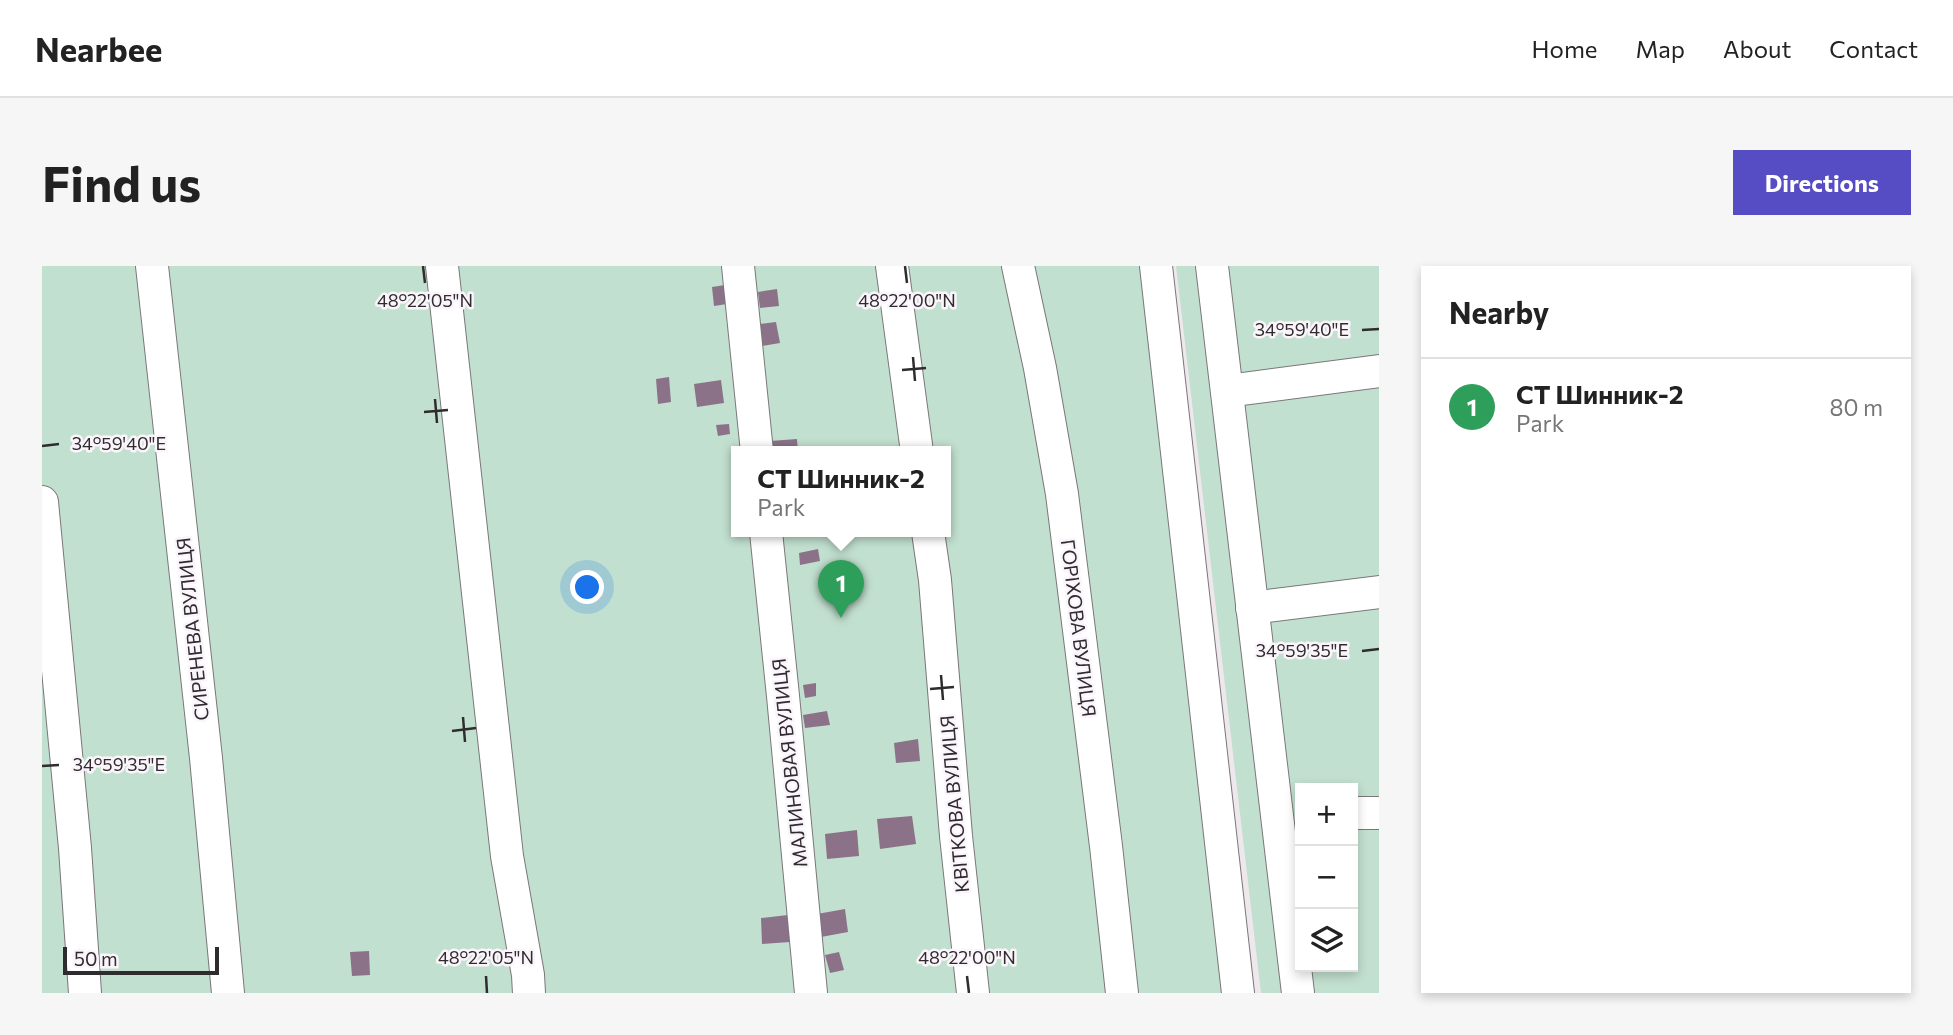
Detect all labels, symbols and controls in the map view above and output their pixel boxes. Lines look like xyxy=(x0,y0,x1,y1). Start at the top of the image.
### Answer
text: Nearbee xyxy=(35,28,162,69)
text: Home xyxy=(1532,34,1598,63)
text: Map xyxy=(1636,34,1685,63)
text: About xyxy=(1723,34,1791,63)
text: Contact xyxy=(1829,34,1918,63)
button: Directions xyxy=(1733,150,1911,215)
text: Find us xyxy=(42,152,201,212)
text: 48°22'05"N xyxy=(377,289,473,311)
text: 48°22'00"N xyxy=(858,289,956,311)
text: Nearby xyxy=(1449,293,1549,330)
text: 34°59'40"E xyxy=(1255,318,1349,340)
text: СТ Шинник-2 xyxy=(1516,378,1684,409)
text: 1 xyxy=(1467,393,1477,421)
text: 80 m xyxy=(1830,393,1883,421)
text: Park xyxy=(1516,409,1564,437)
text: 34°59'40"E xyxy=(72,432,166,454)
popup xyxy=(731,446,951,537)
text: СТ Шинник-2 xyxy=(757,462,925,493)
text: Park xyxy=(757,493,805,521)
street label: СИРЕНЕВА ВУЛИЦЯ xyxy=(171,536,213,722)
street label: ГОРІХОВА ВУЛИЦЯ xyxy=(1057,538,1101,718)
pin: 1 xyxy=(818,560,864,618)
your location xyxy=(570,570,604,604)
text: 34°59'35"E xyxy=(1256,639,1348,661)
street label: МАЛИНОВАЯ ВУЛИЦЯ xyxy=(767,657,811,869)
street label: КВІТКОВА ВУЛИЦЯ xyxy=(935,714,973,894)
text: 34°59'35"E xyxy=(73,753,165,775)
map controls xyxy=(1295,783,1358,972)
button: + xyxy=(1295,783,1358,846)
button: − xyxy=(1295,846,1358,909)
button: layers xyxy=(1295,909,1358,972)
scale bar xyxy=(63,944,219,976)
text: 48°22'05"N xyxy=(438,946,534,968)
text: 48°22'00"N xyxy=(918,946,1016,968)
text: 50 m xyxy=(74,947,118,970)

